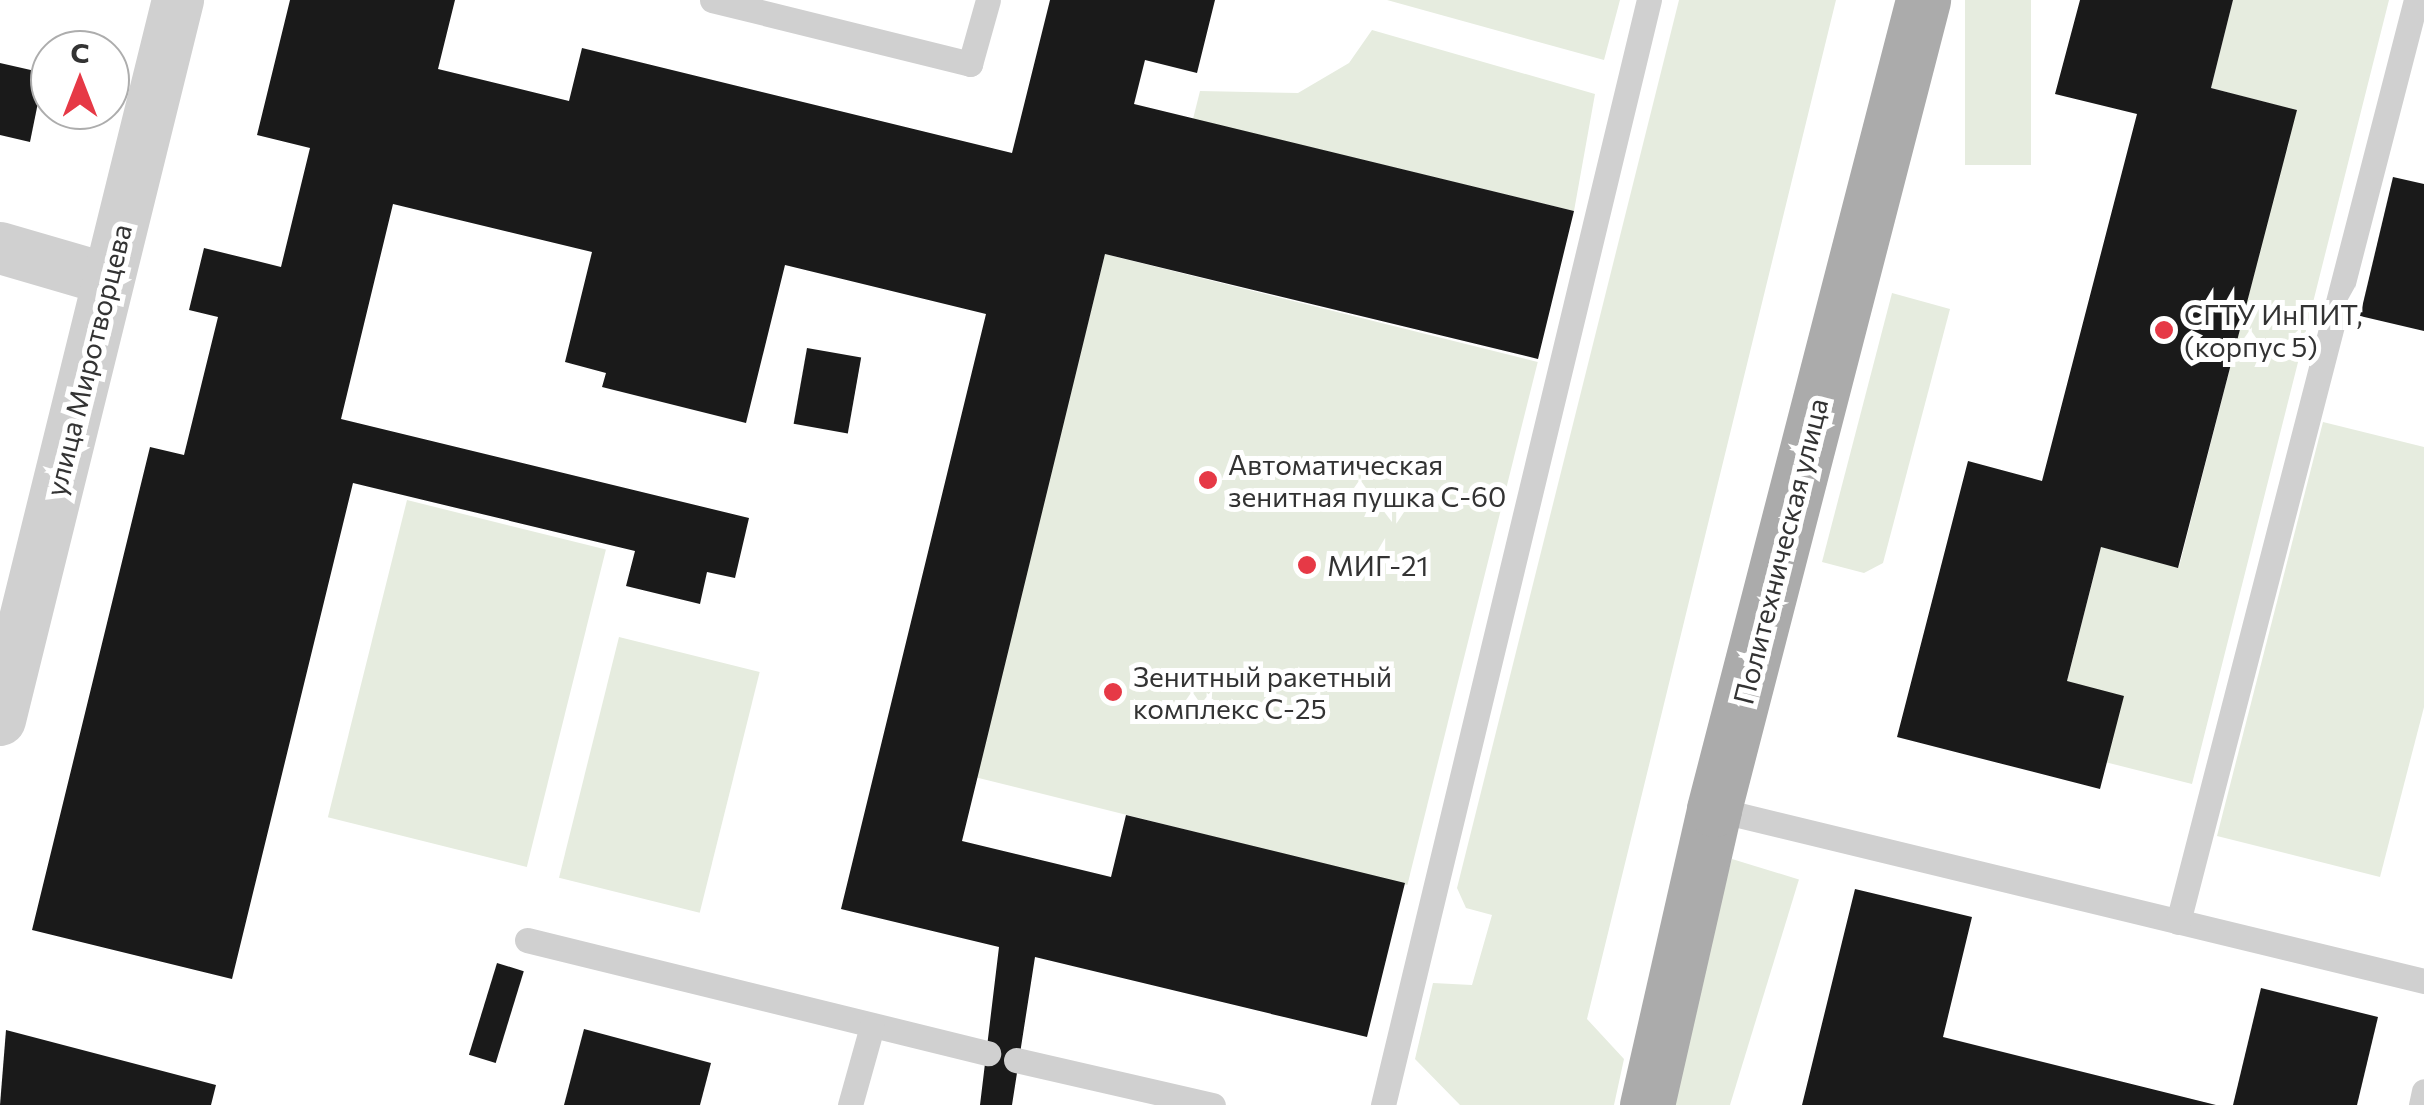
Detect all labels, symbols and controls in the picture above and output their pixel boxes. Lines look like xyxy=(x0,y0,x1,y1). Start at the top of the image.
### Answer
north arrow xyxy=(30,30,130,130)
text: С xyxy=(70,35,90,69)
street label: улица Миротворцева xyxy=(38,220,138,500)
place label: СГТУ ИнПИТ, (корпус 5) xyxy=(2184,297,2363,363)
marker: СГТУ ИнПИТ, (корпус 5) xyxy=(2153,319,2175,341)
street label: Политехническая улица xyxy=(1726,395,1834,707)
place label: Автоматическая зенитная пушка С-60 xyxy=(1228,447,1506,513)
marker: Автоматическая зенитная пушка С-60 xyxy=(1197,469,1219,491)
place label: МИГ-21 xyxy=(1327,548,1429,582)
marker: МИГ-21 xyxy=(1296,554,1318,576)
place label: Зенитный ракетный комплекс С-25 xyxy=(1133,659,1392,725)
marker: Зенитный ракетный комплекс С-25 xyxy=(1102,681,1124,703)

